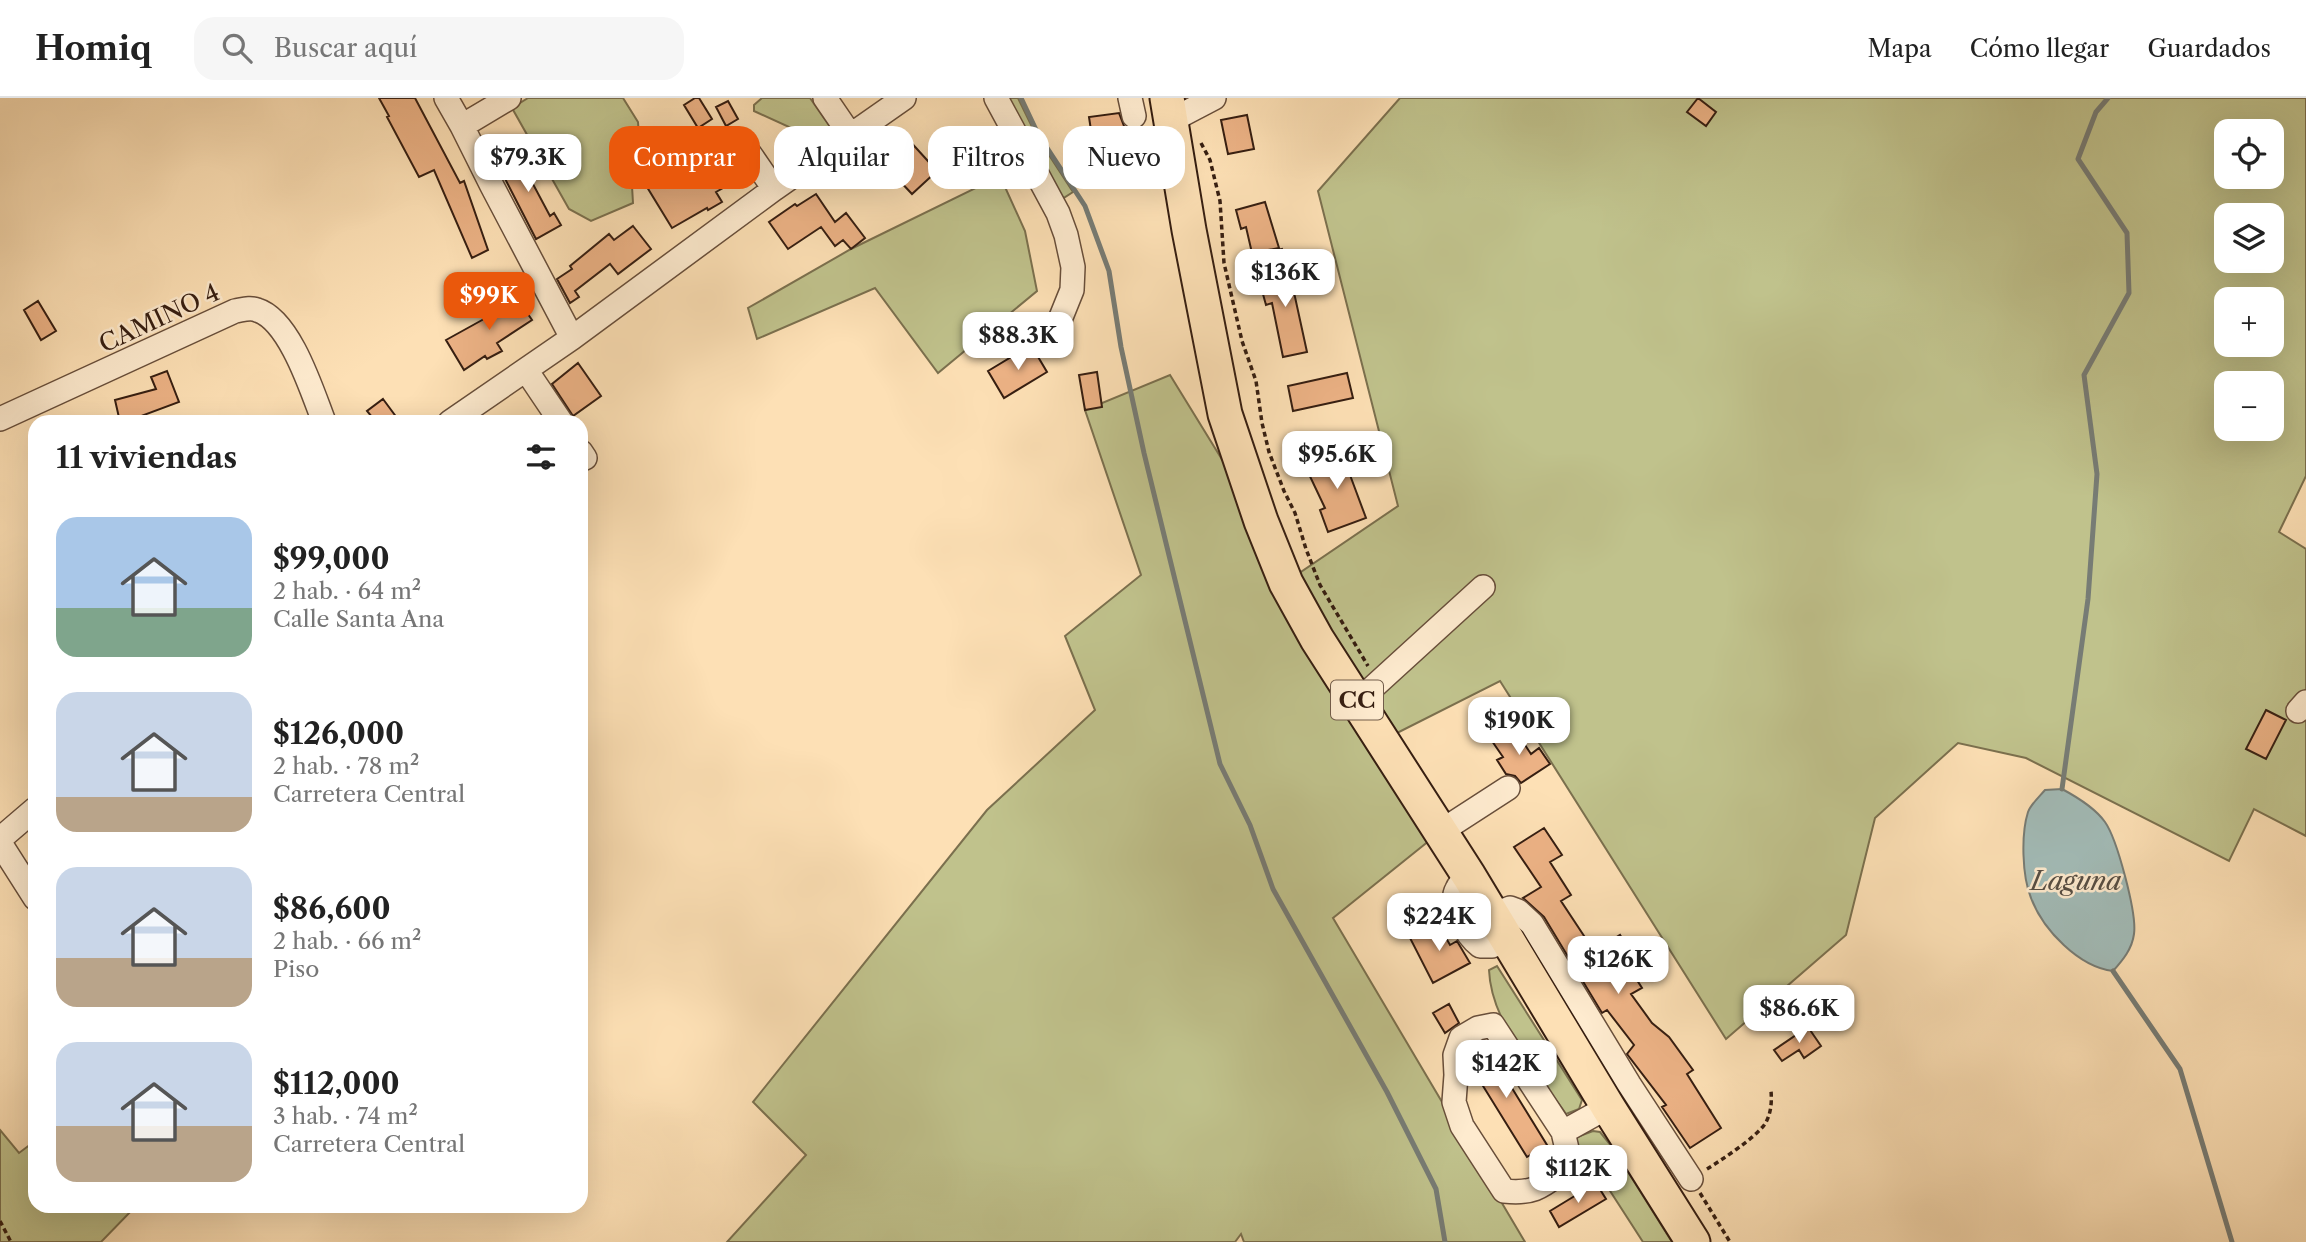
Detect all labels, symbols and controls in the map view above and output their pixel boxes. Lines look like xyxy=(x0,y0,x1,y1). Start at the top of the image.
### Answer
search box xyxy=(194,17,684,80)
text: Homiq xyxy=(35,28,152,69)
icon: search xyxy=(218,29,256,67)
text: Buscar aquí xyxy=(274,32,417,64)
text: Mapa xyxy=(1867,34,1932,63)
text: Cómo llegar xyxy=(1970,34,2109,63)
text: Guardados xyxy=(2147,34,2271,63)
map controls xyxy=(2214,119,2284,441)
button: locate xyxy=(2214,119,2284,189)
chip: Comprar xyxy=(609,126,760,189)
chip: Alquilar xyxy=(774,126,914,189)
chip: Filtros xyxy=(928,126,1049,189)
chip: Nuevo xyxy=(1063,126,1185,189)
pin: $79.3K xyxy=(471,134,585,194)
text: $79.3K xyxy=(490,143,566,171)
button: layers xyxy=(2214,203,2284,273)
pin: $136K xyxy=(1236,250,1334,309)
text: $136K xyxy=(1251,258,1319,286)
pin: $99K xyxy=(448,272,530,332)
street label: CAMINO 4 xyxy=(94,278,224,358)
text: $99K xyxy=(460,281,518,309)
button: + xyxy=(2214,287,2284,357)
pin: $88.3K xyxy=(961,313,1075,372)
text: $88.3K xyxy=(979,321,1057,349)
button: − xyxy=(2214,371,2284,441)
pin: $95.6K xyxy=(1280,432,1394,491)
icon: filters xyxy=(522,438,560,476)
text: 11 viviendas xyxy=(56,439,237,476)
text: $95.6K xyxy=(1298,440,1376,468)
text: $99,000 xyxy=(273,540,390,577)
icon: home xyxy=(112,545,196,629)
text: 2 hab. · 64 m² xyxy=(273,577,421,605)
text: Calle Santa Ana xyxy=(273,605,445,633)
road number: CC xyxy=(1331,680,1383,720)
pin: $190K xyxy=(1470,698,1568,757)
text: $190K xyxy=(1484,706,1554,734)
text: $126,000 xyxy=(273,715,404,752)
icon: home xyxy=(112,720,196,804)
text: 2 hab. · 78 m² xyxy=(273,752,419,780)
text: Carretera Central xyxy=(273,780,465,808)
water label: Laguna xyxy=(2029,865,2122,897)
text: $86,600 xyxy=(273,890,391,927)
pin: $224K xyxy=(1390,894,1488,953)
icon: home xyxy=(112,895,196,979)
text: $224K xyxy=(1403,902,1475,930)
text: 2 hab. · 66 m² xyxy=(273,927,421,955)
pin: $126K xyxy=(1569,936,1667,996)
text: $126K xyxy=(1584,945,1652,973)
text: Piso xyxy=(273,955,319,983)
pin: $86.6K xyxy=(1742,986,1856,1045)
text: $86.6K xyxy=(1759,994,1839,1022)
pin: $142K xyxy=(1457,1040,1555,1100)
text: $142K xyxy=(1472,1049,1540,1077)
text: $112,000 xyxy=(273,1065,400,1102)
icon: home xyxy=(112,1070,196,1154)
text: 3 hab. · 74 m² xyxy=(273,1102,418,1130)
text: Carretera Central xyxy=(273,1130,465,1158)
pin: $112K xyxy=(1529,1146,1627,1205)
text: $112K xyxy=(1545,1154,1611,1182)

